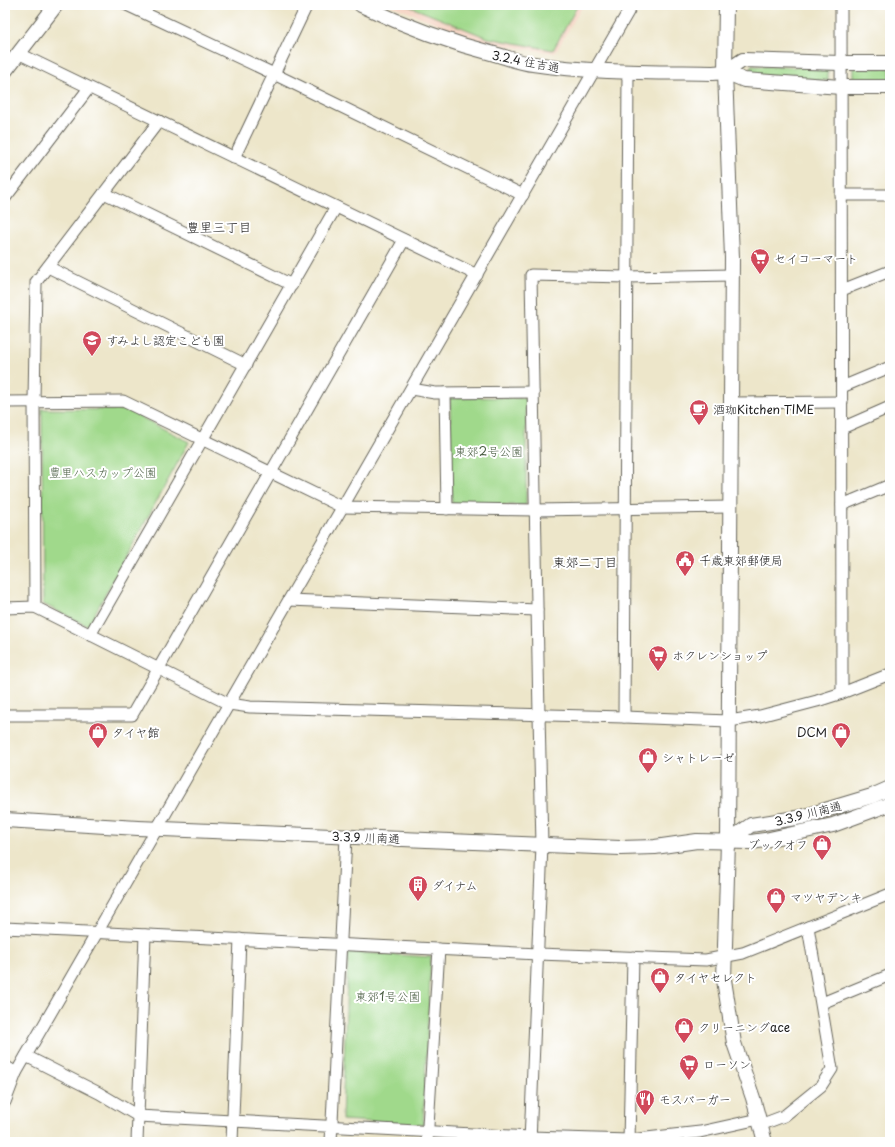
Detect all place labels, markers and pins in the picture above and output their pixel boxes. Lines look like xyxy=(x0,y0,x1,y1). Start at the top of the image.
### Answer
supermarket icon: セイコーマート xyxy=(749,247,771,275)
place label: セイコーマート xyxy=(774,249,858,267)
school or university icon: すみよし認定こども園 xyxy=(81,329,103,357)
place label: すみよし認定こども園 xyxy=(106,331,225,349)
cafe icon: 酒珈Kitchen TIME xyxy=(688,398,710,426)
place label: 酒珈Kitchen TIME xyxy=(713,400,814,418)
public building icon: 千歳東郊郵便局 xyxy=(674,549,696,577)
place label: 千歳東郊郵便局 xyxy=(699,551,783,569)
supermarket icon: ホクレンショップ xyxy=(647,644,669,672)
place label: ホクレンショップ xyxy=(672,646,768,664)
shop icon: タイヤ館 xyxy=(87,721,109,749)
shop icon: DCM xyxy=(830,721,852,749)
place label: タイヤ館 xyxy=(112,723,160,741)
place label: DCM xyxy=(797,723,827,741)
shop icon: シャトレーゼ xyxy=(637,746,659,774)
place label: シャトレーゼ xyxy=(662,748,734,766)
shop icon: ブックオフ xyxy=(811,833,833,861)
place label: ブックオフ xyxy=(748,835,808,853)
building icon: ダイナム xyxy=(407,874,429,902)
place label: ダイナム xyxy=(432,876,478,894)
shop icon: マツヤデンキ xyxy=(765,886,787,914)
place label: マツヤデンキ xyxy=(790,888,862,906)
shop icon: タイヤセレクト xyxy=(649,966,671,994)
place label: タイヤセレクト xyxy=(674,968,757,986)
shop icon: クリーニングace xyxy=(673,1016,695,1044)
place label: クリーニングace xyxy=(698,1018,790,1036)
supermarket icon: ローソン xyxy=(678,1053,700,1081)
place label: ローソン xyxy=(703,1055,751,1073)
restaurant icon: モスバーガー xyxy=(634,1088,656,1116)
place label: モスバーガー xyxy=(659,1090,731,1108)

